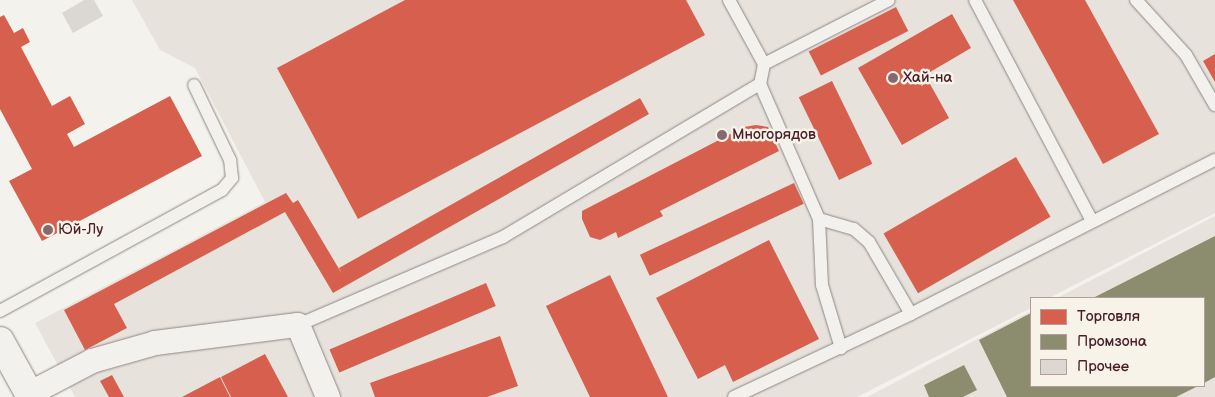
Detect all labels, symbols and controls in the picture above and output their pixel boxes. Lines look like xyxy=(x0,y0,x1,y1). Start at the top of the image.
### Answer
place label: Хай-на xyxy=(903,69,952,87)
marker: Хай-на xyxy=(887,72,899,84)
place label: Многорядов xyxy=(732,126,816,144)
marker: Многорядов xyxy=(716,129,728,141)
place label: Юй-Лу xyxy=(58,221,103,239)
marker: Юй-Лу xyxy=(42,224,54,236)
legend xyxy=(1030,297,1205,387)
text: Торговля xyxy=(1077,307,1140,326)
text: Промзона xyxy=(1077,332,1147,351)
text: Прочее xyxy=(1077,357,1129,376)

